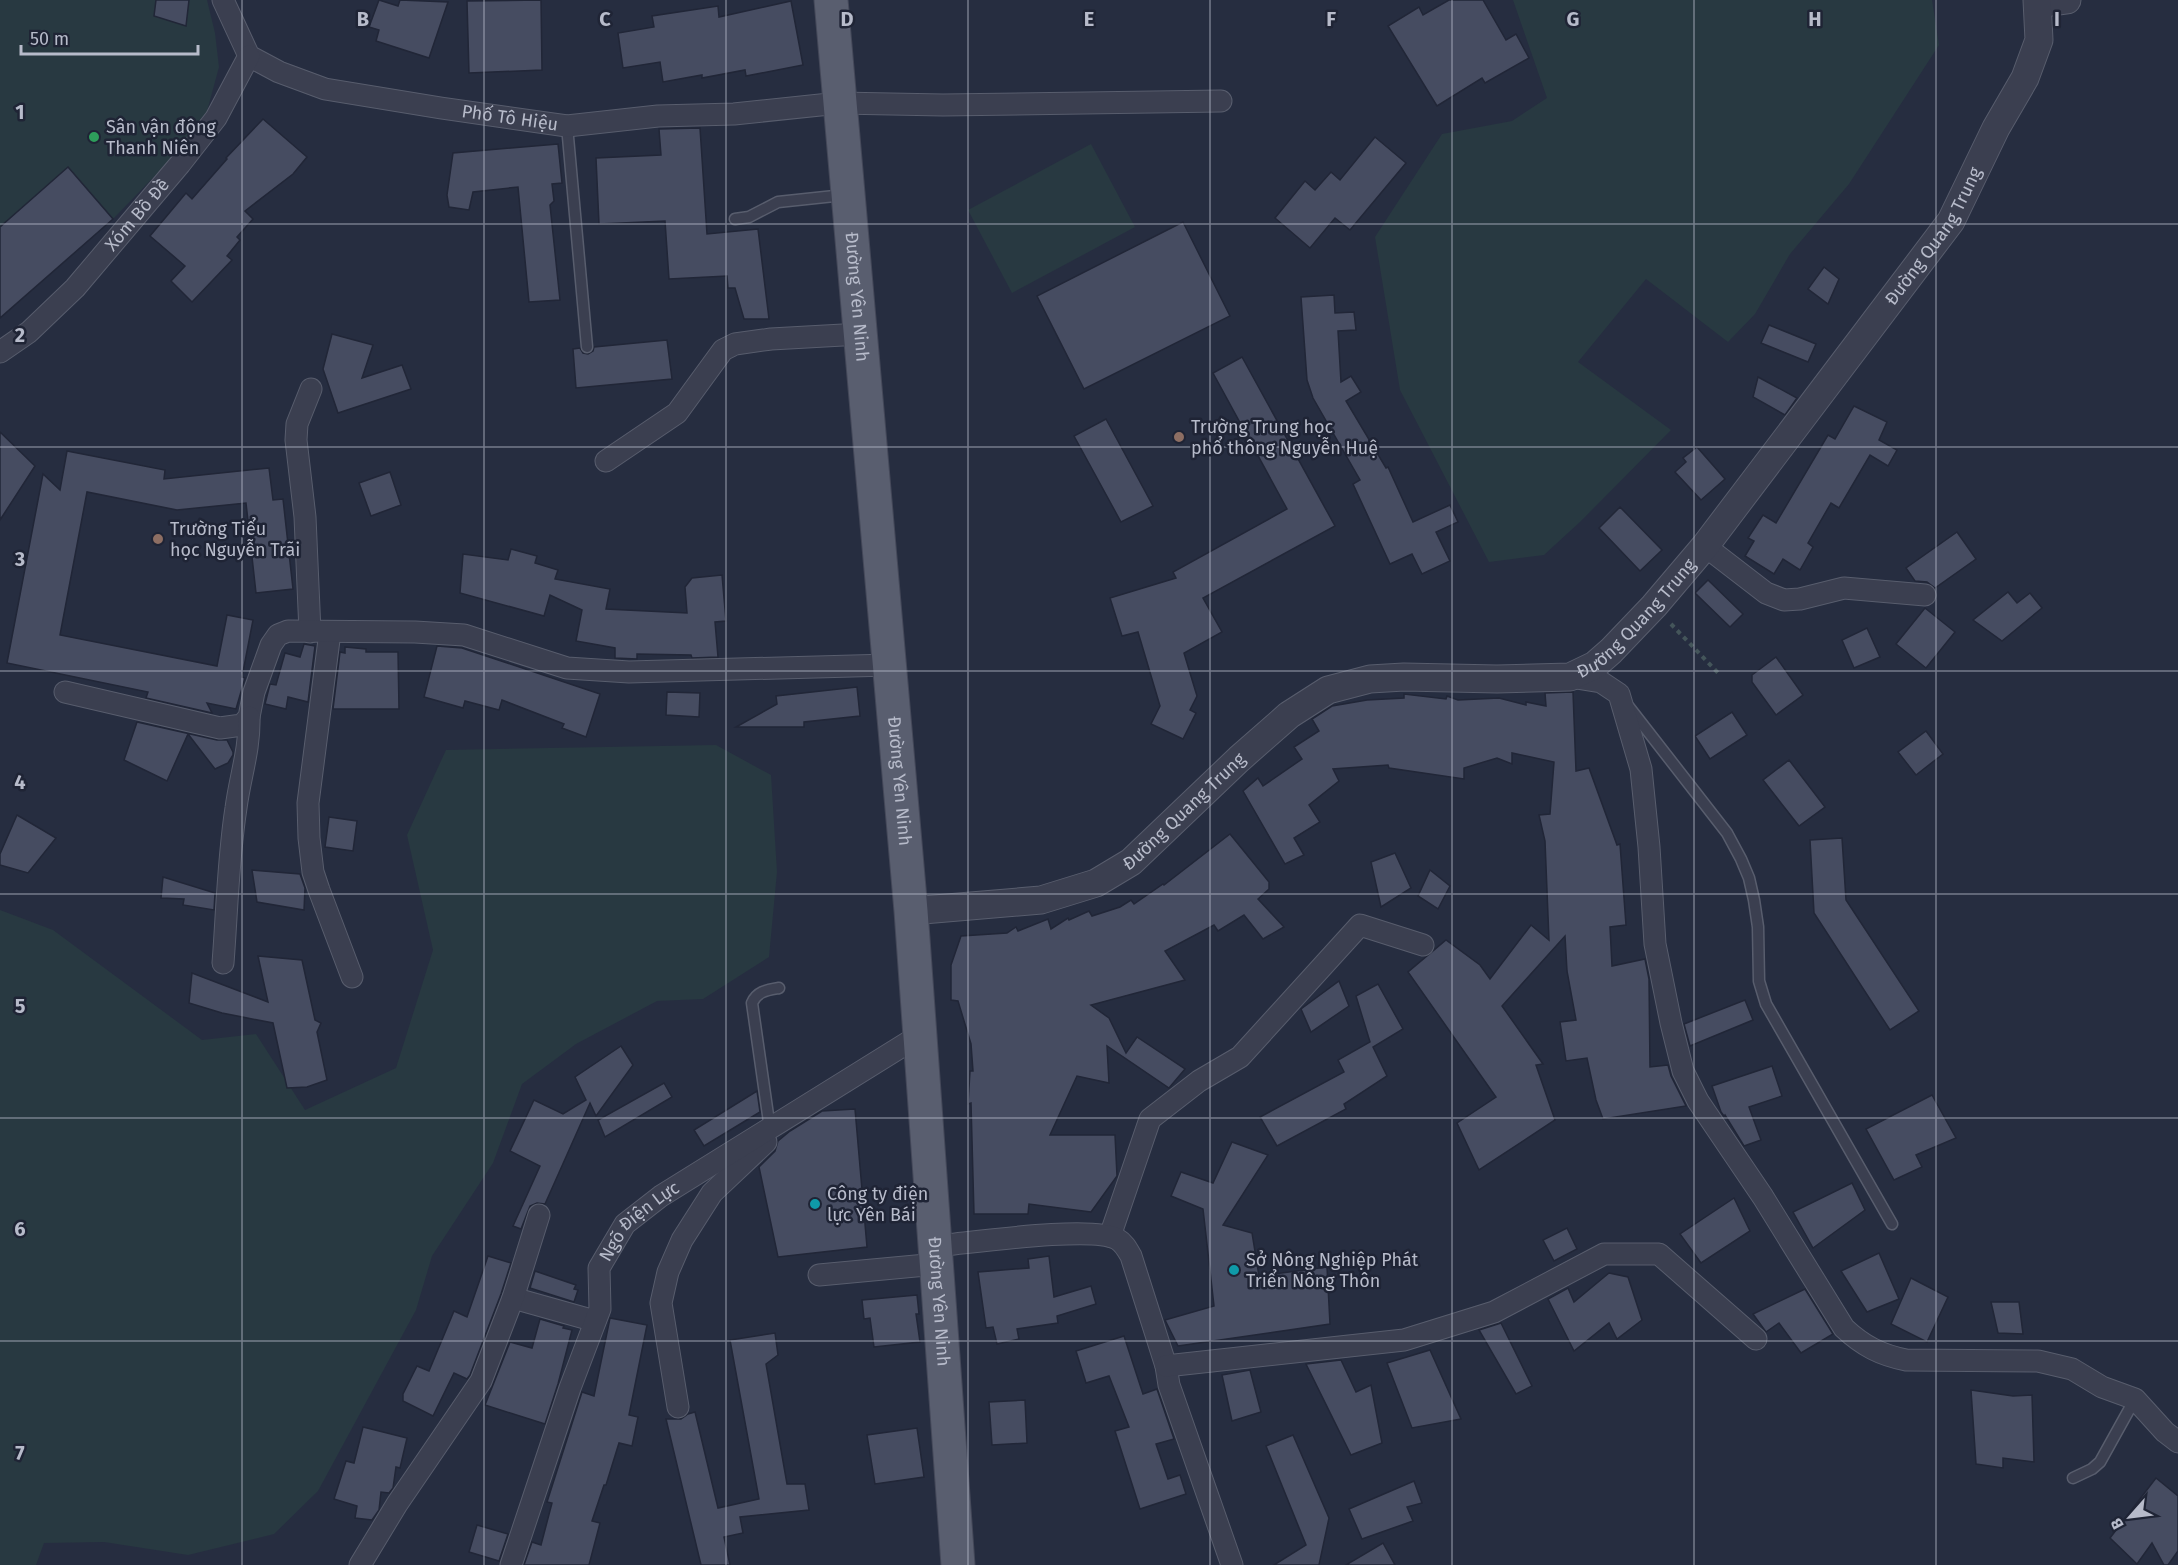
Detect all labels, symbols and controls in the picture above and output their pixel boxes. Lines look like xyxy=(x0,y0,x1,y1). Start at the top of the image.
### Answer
text: B xyxy=(357,7,369,31)
text: C xyxy=(599,7,611,31)
text: D xyxy=(840,7,854,31)
text: E xyxy=(1084,7,1094,31)
text: F xyxy=(1326,7,1336,31)
text: G xyxy=(1567,7,1579,31)
text: H xyxy=(1808,7,1822,31)
text: I xyxy=(2054,7,2060,31)
scale bar xyxy=(21,18,198,56)
text: 50 m xyxy=(30,28,69,50)
text: 1 xyxy=(15,100,25,124)
street label: Phố Tô Hiệu xyxy=(460,100,560,136)
place label: Sân vận động Thanh Niên xyxy=(106,116,217,159)
marker: Sân vận động Thanh Niên xyxy=(87,130,101,144)
street label: Đường Quang Trung xyxy=(1880,163,1987,310)
street label: Xóm Bồ Đề xyxy=(100,174,174,255)
street label: Đường Yên Ninh xyxy=(840,231,874,363)
text: 2 xyxy=(15,323,25,347)
place label: Trường Trung học phổ thông Nguyễn Huệ xyxy=(1191,416,1378,459)
marker: Trường Trung học phổ thông Nguyễn Huệ xyxy=(1172,430,1186,444)
place label: Trường Tiểu học Nguyễn Trãi xyxy=(170,517,300,561)
marker: Trường Tiểu học Nguyễn Trãi xyxy=(151,532,165,546)
text: 3 xyxy=(14,547,25,571)
street label: Đường Quang Trung xyxy=(1573,554,1701,683)
street label: Đường Yên Ninh xyxy=(883,715,916,847)
street label: Đường Quang Trung xyxy=(1119,747,1250,875)
text: 4 xyxy=(14,770,26,794)
text: 5 xyxy=(15,994,26,1018)
street label: Ngõ Điện Lực xyxy=(594,1176,684,1265)
place label: Công ty điện lực Yên Bái xyxy=(827,1183,928,1226)
marker: Công ty điện lực Yên Bái xyxy=(808,1197,822,1211)
text: 6 xyxy=(14,1217,26,1241)
street label: Đường Yên Ninh xyxy=(923,1236,955,1367)
place label: Sở Nông Nghiệp Phát Triển Nông Thôn xyxy=(1246,1249,1419,1292)
marker: Sở Nông Nghiệp Phát Triển Nông Thôn xyxy=(1227,1263,1241,1277)
text: 7 xyxy=(15,1441,25,1465)
north arrow xyxy=(2100,1487,2160,1547)
text: B xyxy=(2106,1515,2128,1533)

